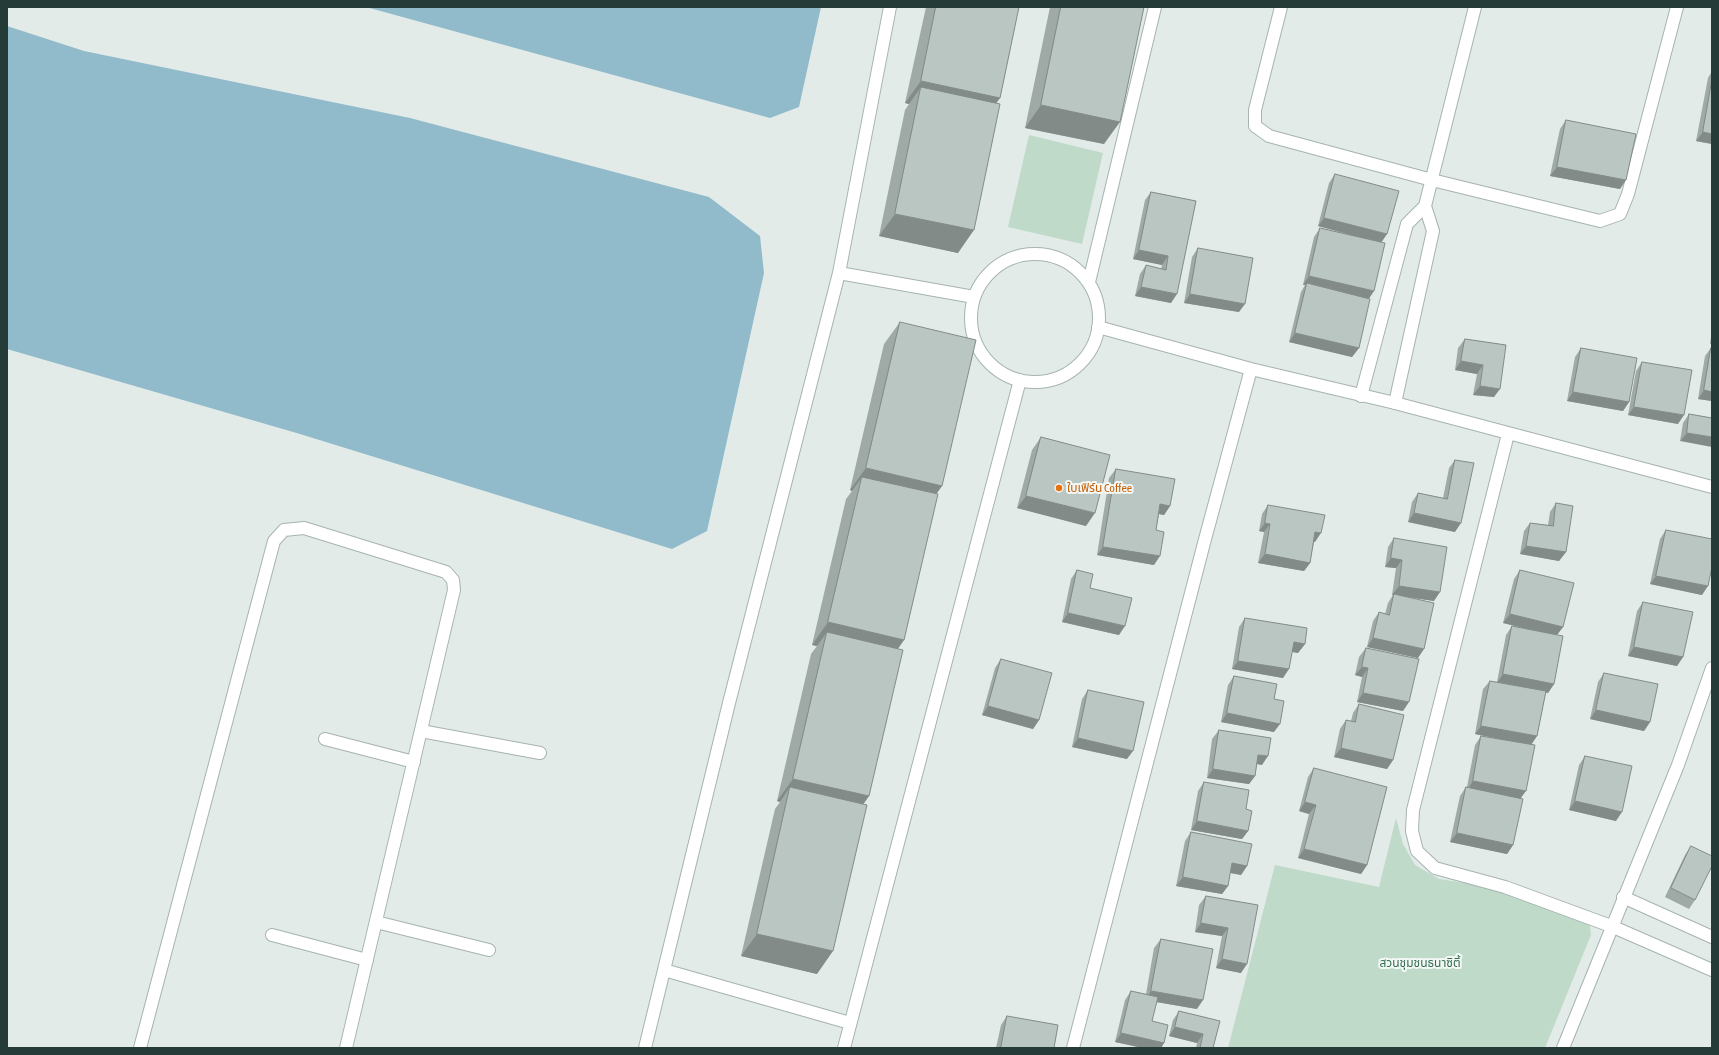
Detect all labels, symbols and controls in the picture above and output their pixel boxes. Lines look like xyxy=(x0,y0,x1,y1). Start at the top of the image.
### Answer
place label: ใบเฟิร์น Coffee xyxy=(1067,481,1132,495)
marker: ใบเฟิร์น Coffee xyxy=(1054,483,1064,493)
park label: สวนชุมชนธนาซิตี้ xyxy=(1379,956,1461,970)

